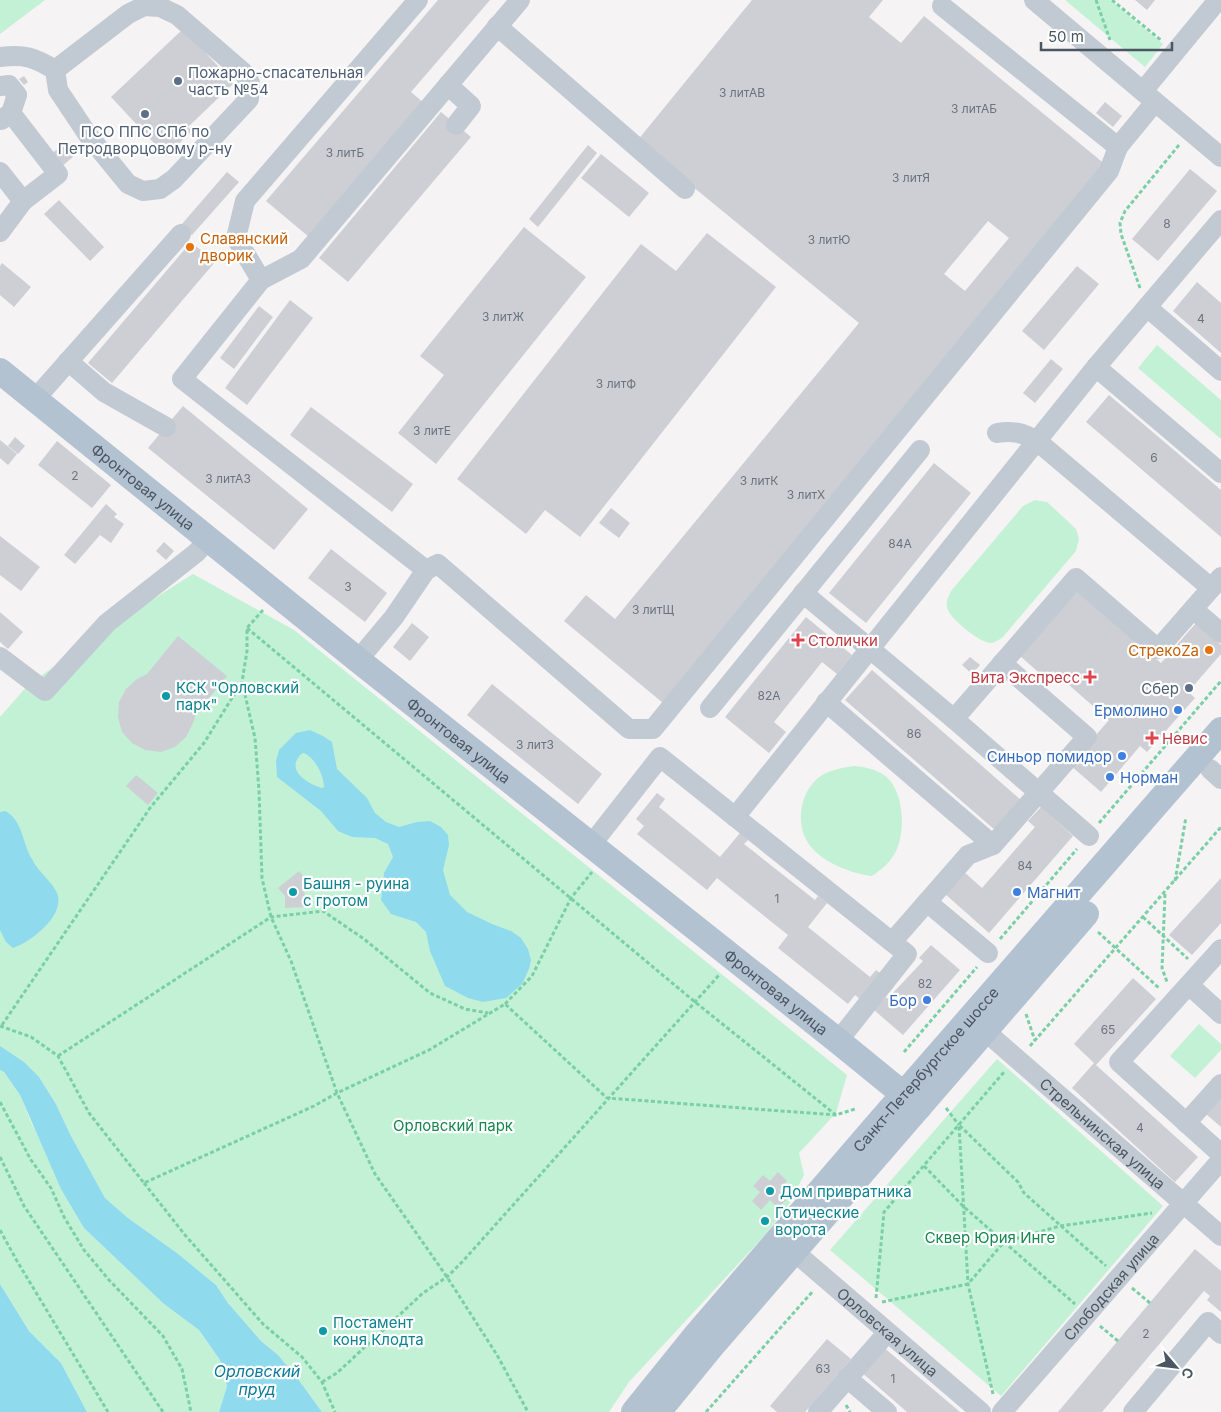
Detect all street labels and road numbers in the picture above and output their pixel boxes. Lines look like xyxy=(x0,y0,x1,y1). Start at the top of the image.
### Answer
street label: Фронтовая улица xyxy=(88,439,199,534)
street label: Фронтовая улица xyxy=(403,693,515,787)
street label: Фронтовая улица xyxy=(720,945,832,1039)
street label: Санкт-Петербургское шоссе xyxy=(849,983,1003,1156)
street label: Стрельнинская улица xyxy=(1036,1074,1169,1193)
street label: Слободская улица xyxy=(1059,1229,1163,1344)
street label: Орловская улица xyxy=(833,1283,942,1381)

